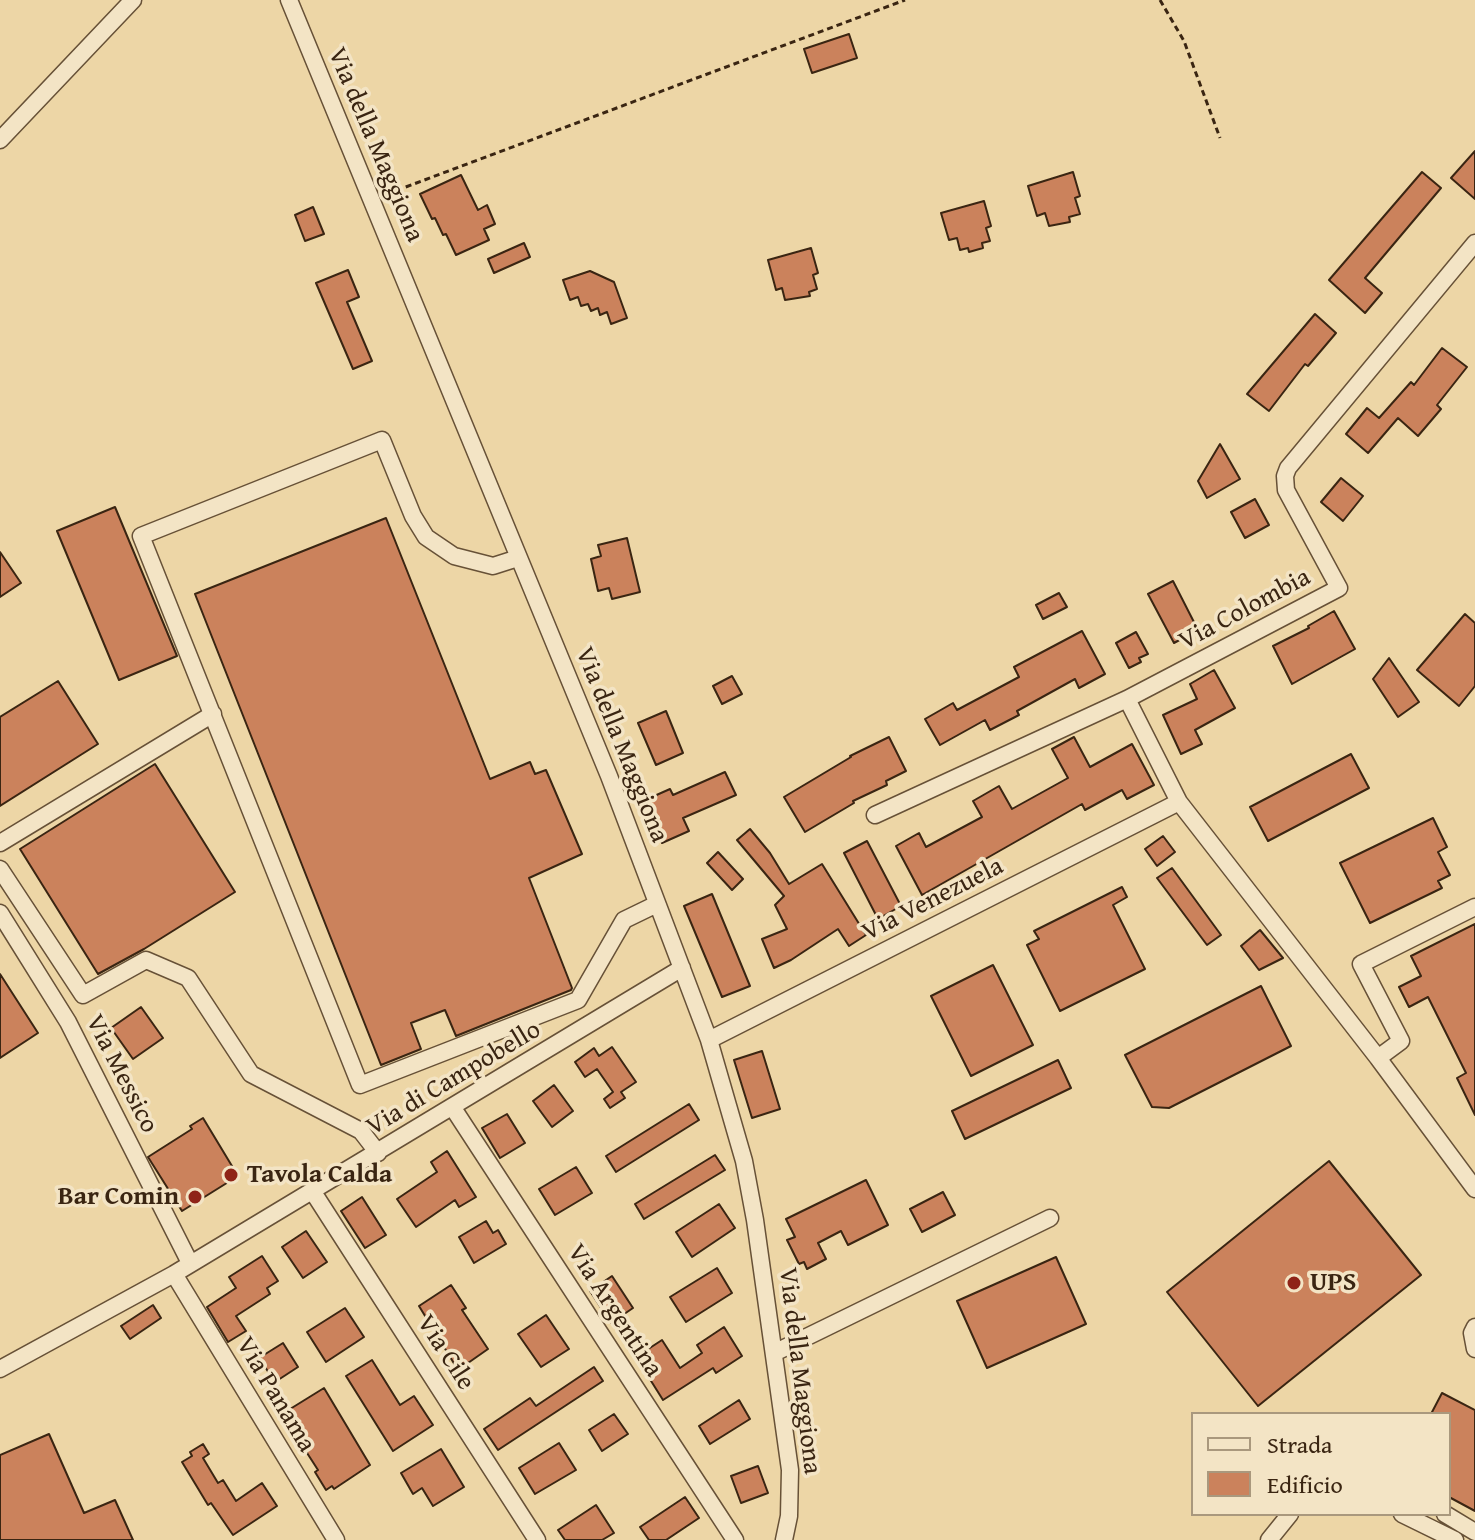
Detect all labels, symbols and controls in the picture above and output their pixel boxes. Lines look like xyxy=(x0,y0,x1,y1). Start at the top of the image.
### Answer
street label: Via della Maggiona xyxy=(320,43,430,247)
street label: Via Colombia xyxy=(1174,562,1316,658)
street label: Via della Maggiona xyxy=(568,643,674,847)
street label: Via Venezuela xyxy=(857,851,1009,949)
street label: Via Messico xyxy=(78,1010,164,1138)
street label: Via di Campobello xyxy=(361,1015,547,1143)
place label: Tavola Calda xyxy=(247,1159,392,1191)
marker: Tavola Calda xyxy=(222,1166,240,1184)
place label: Bar Comin xyxy=(58,1181,179,1213)
marker: Bar Comin xyxy=(186,1188,204,1206)
street label: Via Argentina xyxy=(560,1239,668,1383)
street label: Via della Maggiona xyxy=(771,1266,827,1476)
place label: UPS xyxy=(1310,1267,1356,1299)
marker: UPS xyxy=(1285,1274,1303,1292)
street label: Via Cile xyxy=(409,1310,481,1396)
street label: Via Panama xyxy=(228,1332,322,1458)
legend xyxy=(1191,1412,1451,1516)
text: Strada xyxy=(1267,1427,1332,1462)
text: Edificio xyxy=(1267,1467,1343,1502)

